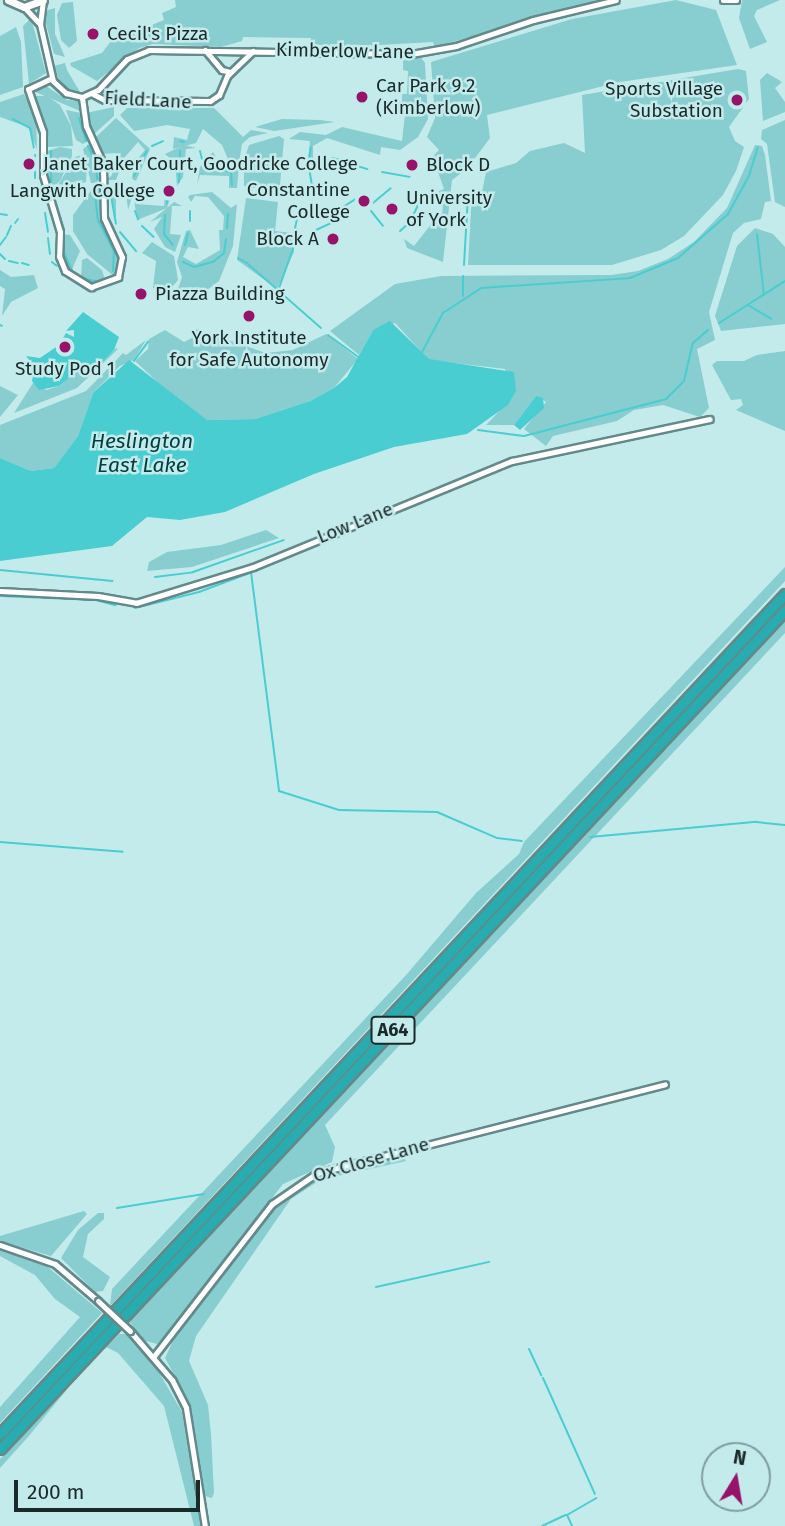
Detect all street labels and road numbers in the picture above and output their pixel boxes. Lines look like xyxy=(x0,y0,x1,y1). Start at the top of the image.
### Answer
street label: Kimberlow Lane xyxy=(276,38,414,64)
street label: Field Lane xyxy=(104,86,192,114)
street label: Low Lane xyxy=(314,497,396,549)
road number: A64 xyxy=(370,1015,416,1044)
street label: Ox Close Lane xyxy=(310,1133,432,1187)

